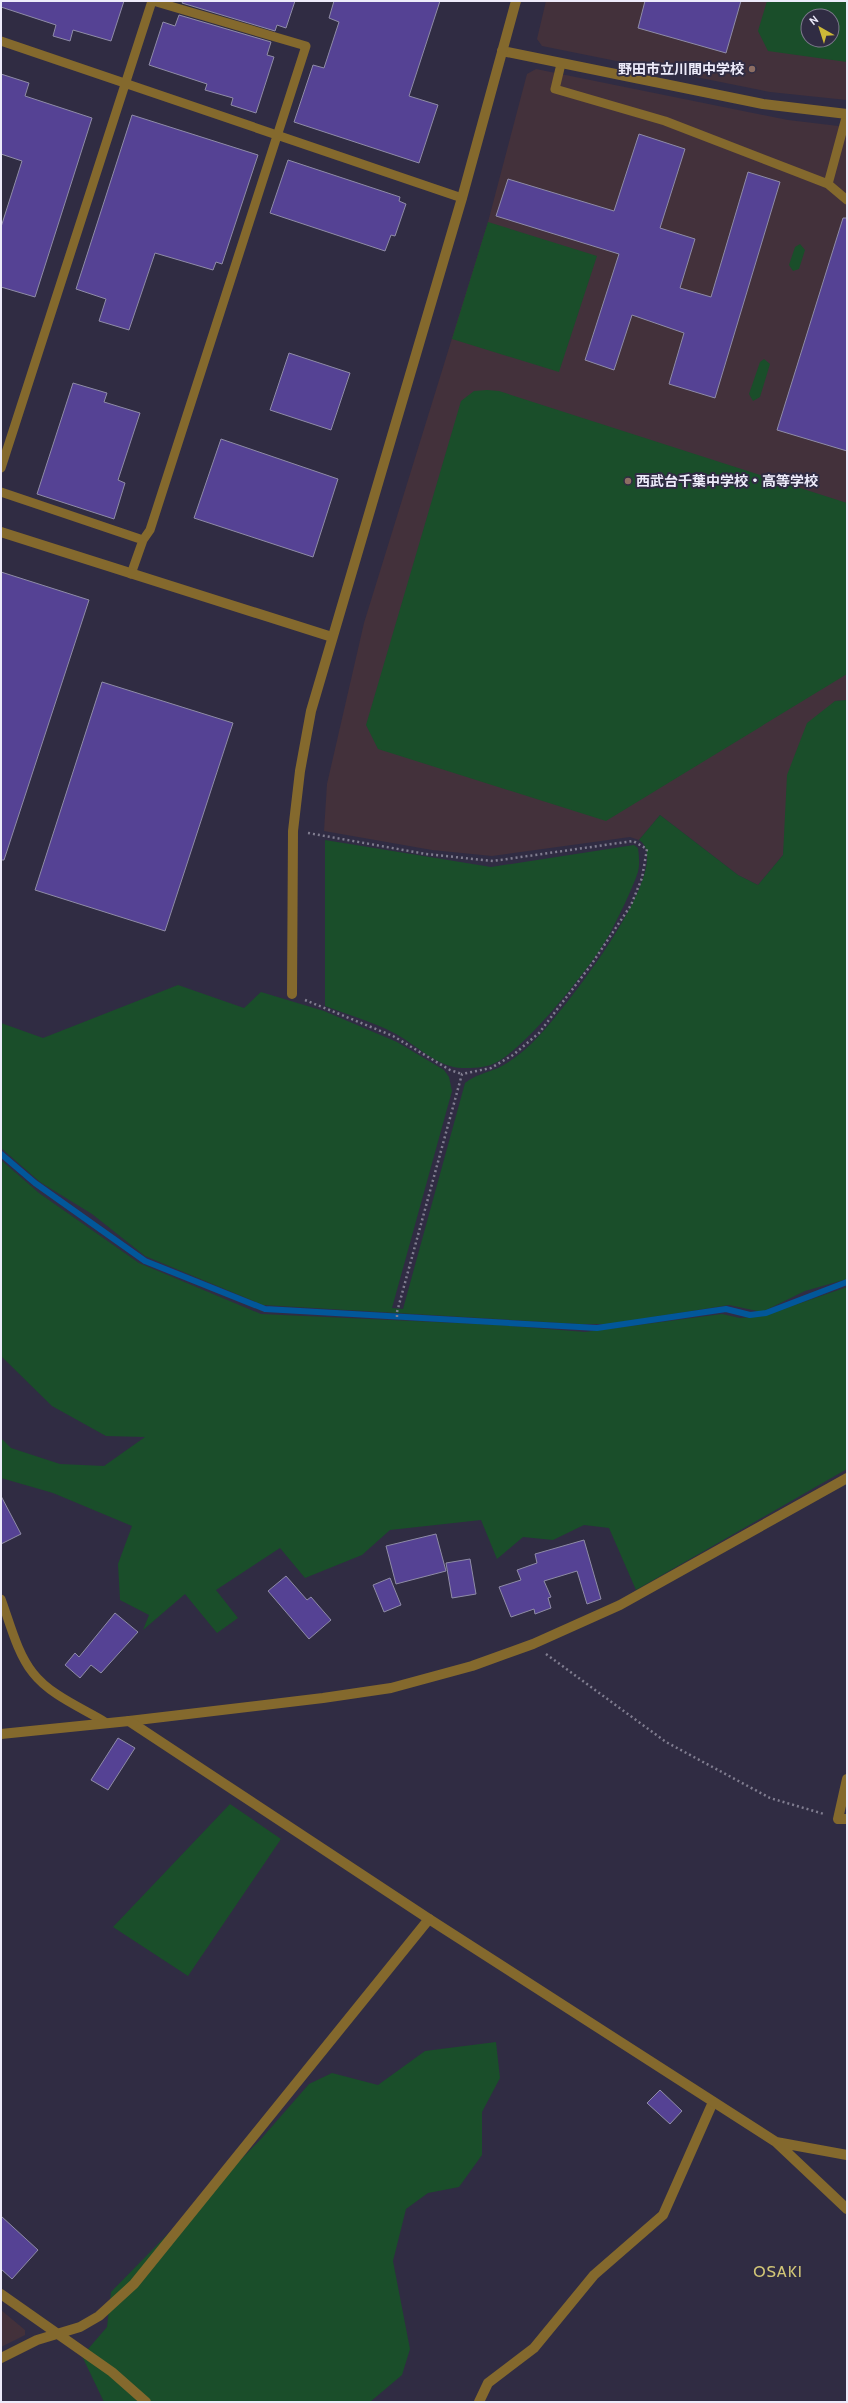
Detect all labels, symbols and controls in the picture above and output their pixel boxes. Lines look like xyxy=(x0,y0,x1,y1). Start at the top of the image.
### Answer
north arrow xyxy=(800,8,840,48)
text: N xyxy=(806,12,821,28)
place label: 野田市立川間中学校 xyxy=(618,60,744,78)
marker: 野田市立川間中学校 xyxy=(747,64,757,74)
place label: 西武台千葉中学校・高等学校 xyxy=(636,472,818,490)
marker: 西武台千葉中学校・高等学校 xyxy=(623,476,633,486)
district label: OSAKI xyxy=(753,2262,803,2281)

